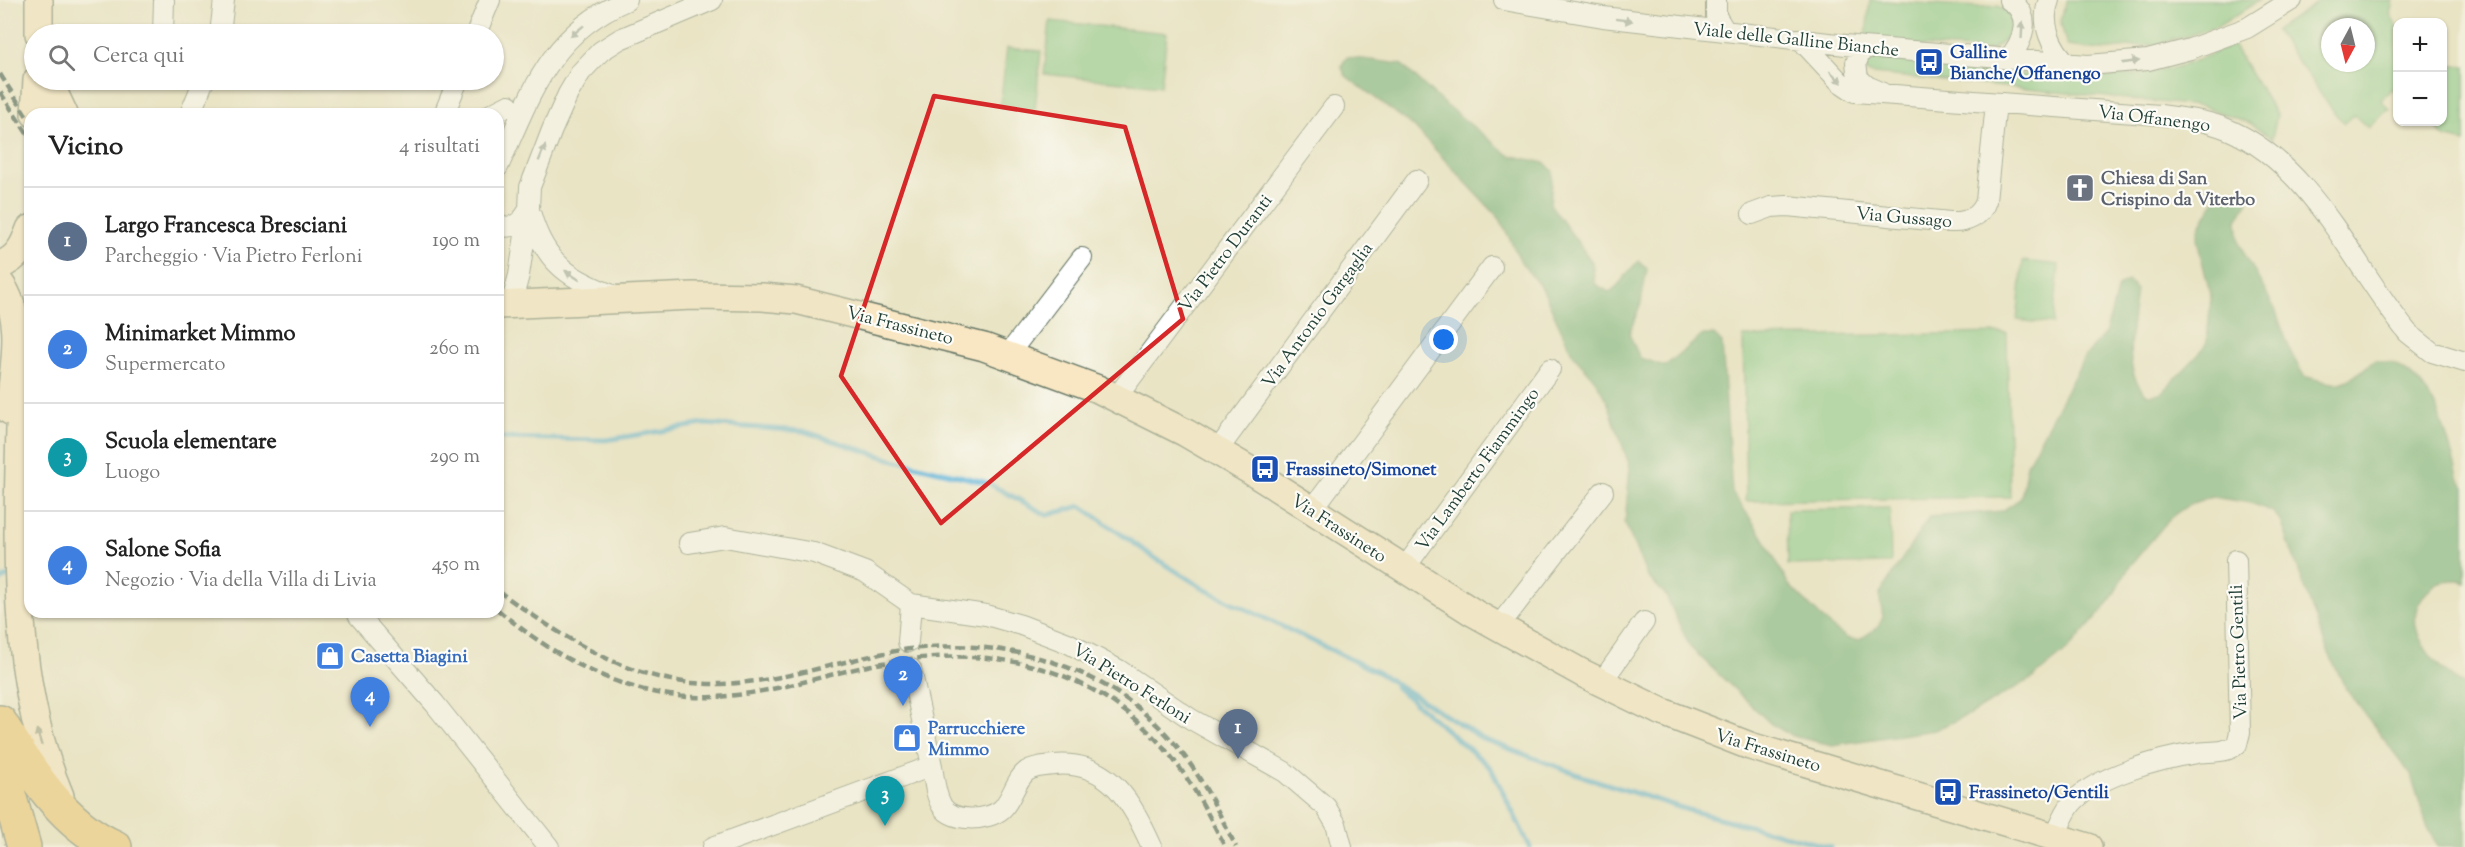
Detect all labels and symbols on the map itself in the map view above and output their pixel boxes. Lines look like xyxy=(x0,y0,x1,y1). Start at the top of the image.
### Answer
one-way arrow xyxy=(1614,15,1633,25)
street label: Viale delle Galline Bianche xyxy=(1691,17,1900,65)
north arrow xyxy=(2321,18,2375,72)
one-way arrow xyxy=(2018,20,2027,39)
one-way arrow xyxy=(569,24,585,37)
place label: Galline Bianche/Offanengo xyxy=(1950,41,2101,88)
bus stop icon: Galline Bianche/Offanengo xyxy=(1913,46,1945,78)
one-way arrow xyxy=(2122,57,2141,67)
one-way arrow xyxy=(1828,70,1842,84)
street label: Via Offanengo xyxy=(2096,100,2212,140)
one-way arrow xyxy=(538,144,547,162)
place label: Chiesa di San Crispino da Viterbo xyxy=(2101,167,2255,214)
church icon: Chiesa di San Crispino da Viterbo xyxy=(2064,172,2096,204)
street label: Via Pietro Duranti xyxy=(1174,190,1280,319)
street label: Via Gussago xyxy=(1855,202,1953,236)
street label: Via Antonio Gargaglia xyxy=(1257,238,1380,394)
one-way arrow xyxy=(564,270,580,281)
street label: Via Frassineto xyxy=(843,301,956,353)
your location xyxy=(1429,325,1458,354)
street label: Via Lamberto Fiammingo xyxy=(1410,383,1547,557)
bus stop icon: Frassineto/Simonet xyxy=(1249,453,1281,485)
place label: Frassineto/Simonet xyxy=(1286,458,1437,484)
street label: Via Frassineto xyxy=(1285,489,1391,570)
street label: Via Pietro Gentili xyxy=(2225,584,2255,720)
street label: Via Pietro Ferloni xyxy=(1067,638,1195,732)
shop icon: Casetta Biagini xyxy=(314,640,346,672)
place label: Casetta Biagini xyxy=(351,645,468,671)
pin: 2 xyxy=(884,656,922,706)
pin: 4 xyxy=(350,678,389,727)
pin: 1 xyxy=(1218,710,1258,759)
place label: Parrucchiere Mimmo xyxy=(928,717,1026,764)
shop icon: Parrucchiere Mimmo xyxy=(891,722,923,754)
street label: Via Frassineto xyxy=(1711,723,1824,780)
one-way arrow xyxy=(34,727,43,745)
pin: 3 xyxy=(866,776,904,826)
bus stop icon: Frassineto/Gentili xyxy=(1932,776,1964,808)
place label: Frassineto/Gentili xyxy=(1969,781,2110,807)

